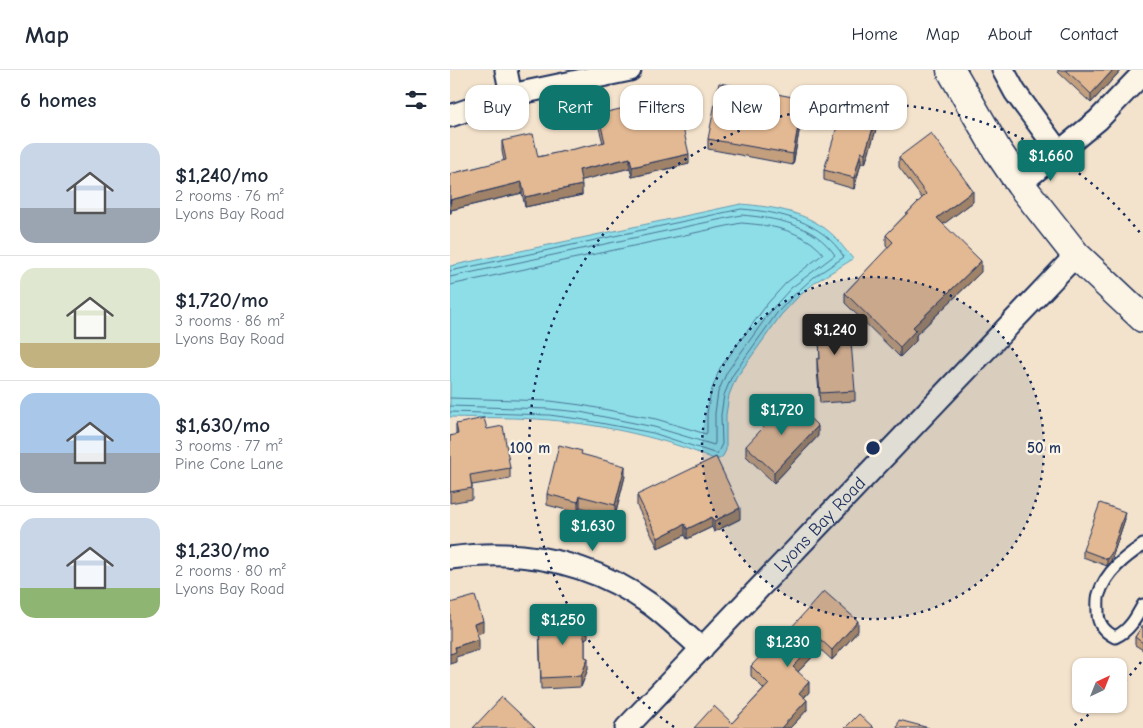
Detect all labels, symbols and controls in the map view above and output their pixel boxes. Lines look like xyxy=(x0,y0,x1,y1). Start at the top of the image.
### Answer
text: Map xyxy=(25,21,69,49)
text: Home xyxy=(851,24,898,45)
text: Map xyxy=(926,24,960,45)
text: About xyxy=(988,24,1032,45)
text: Contact xyxy=(1060,24,1118,45)
chip: Buy xyxy=(465,85,529,130)
chip: Rent xyxy=(539,85,610,130)
chip: Filters xyxy=(620,85,703,130)
chip: New xyxy=(713,85,780,130)
chip: Apartment xyxy=(790,85,907,130)
icon: filters xyxy=(402,86,430,114)
text: 6 homes xyxy=(20,88,96,112)
pin: $1,660 xyxy=(1010,140,1092,182)
text: $1,660 xyxy=(1029,147,1073,165)
icon: home xyxy=(60,163,120,223)
text: $1,240/mo xyxy=(175,163,268,187)
text: 2 rooms · 76 m² xyxy=(175,187,284,205)
text: Lyons Bay Road xyxy=(175,205,284,223)
icon: home xyxy=(60,288,120,348)
text: $1,720/mo xyxy=(175,288,269,312)
text: 3 rooms · 86 m² xyxy=(175,312,284,330)
pin: $1,240 xyxy=(794,314,876,356)
text: $1,240 xyxy=(813,321,857,339)
text: Lyons Bay Road xyxy=(175,330,284,348)
pin: $1,720 xyxy=(741,394,823,436)
text: $1,720 xyxy=(760,401,804,419)
icon: home xyxy=(60,413,120,473)
text: $1,630/mo xyxy=(175,413,270,437)
text: 3 rooms · 77 m² xyxy=(175,437,283,455)
text: 100 m xyxy=(510,439,550,457)
centre of rings xyxy=(864,439,882,457)
text: 50 m xyxy=(1027,439,1061,457)
text: Pine Cone Lane xyxy=(175,455,283,473)
street label: Lyons Bay Road xyxy=(770,473,870,576)
pin: $1,630 xyxy=(552,510,634,552)
text: $1,630 xyxy=(571,517,615,535)
icon: home xyxy=(60,538,120,598)
text: $1,230/mo xyxy=(175,538,270,562)
text: 2 rooms · 80 m² xyxy=(175,562,286,580)
text: Lyons Bay Road xyxy=(175,580,284,598)
pin: $1,250 xyxy=(522,604,604,646)
text: $1,250 xyxy=(541,611,585,629)
pin: $1,230 xyxy=(747,626,829,668)
text: $1,230 xyxy=(766,633,810,651)
north arrow xyxy=(1072,658,1128,712)
map controls xyxy=(1072,658,1127,713)

